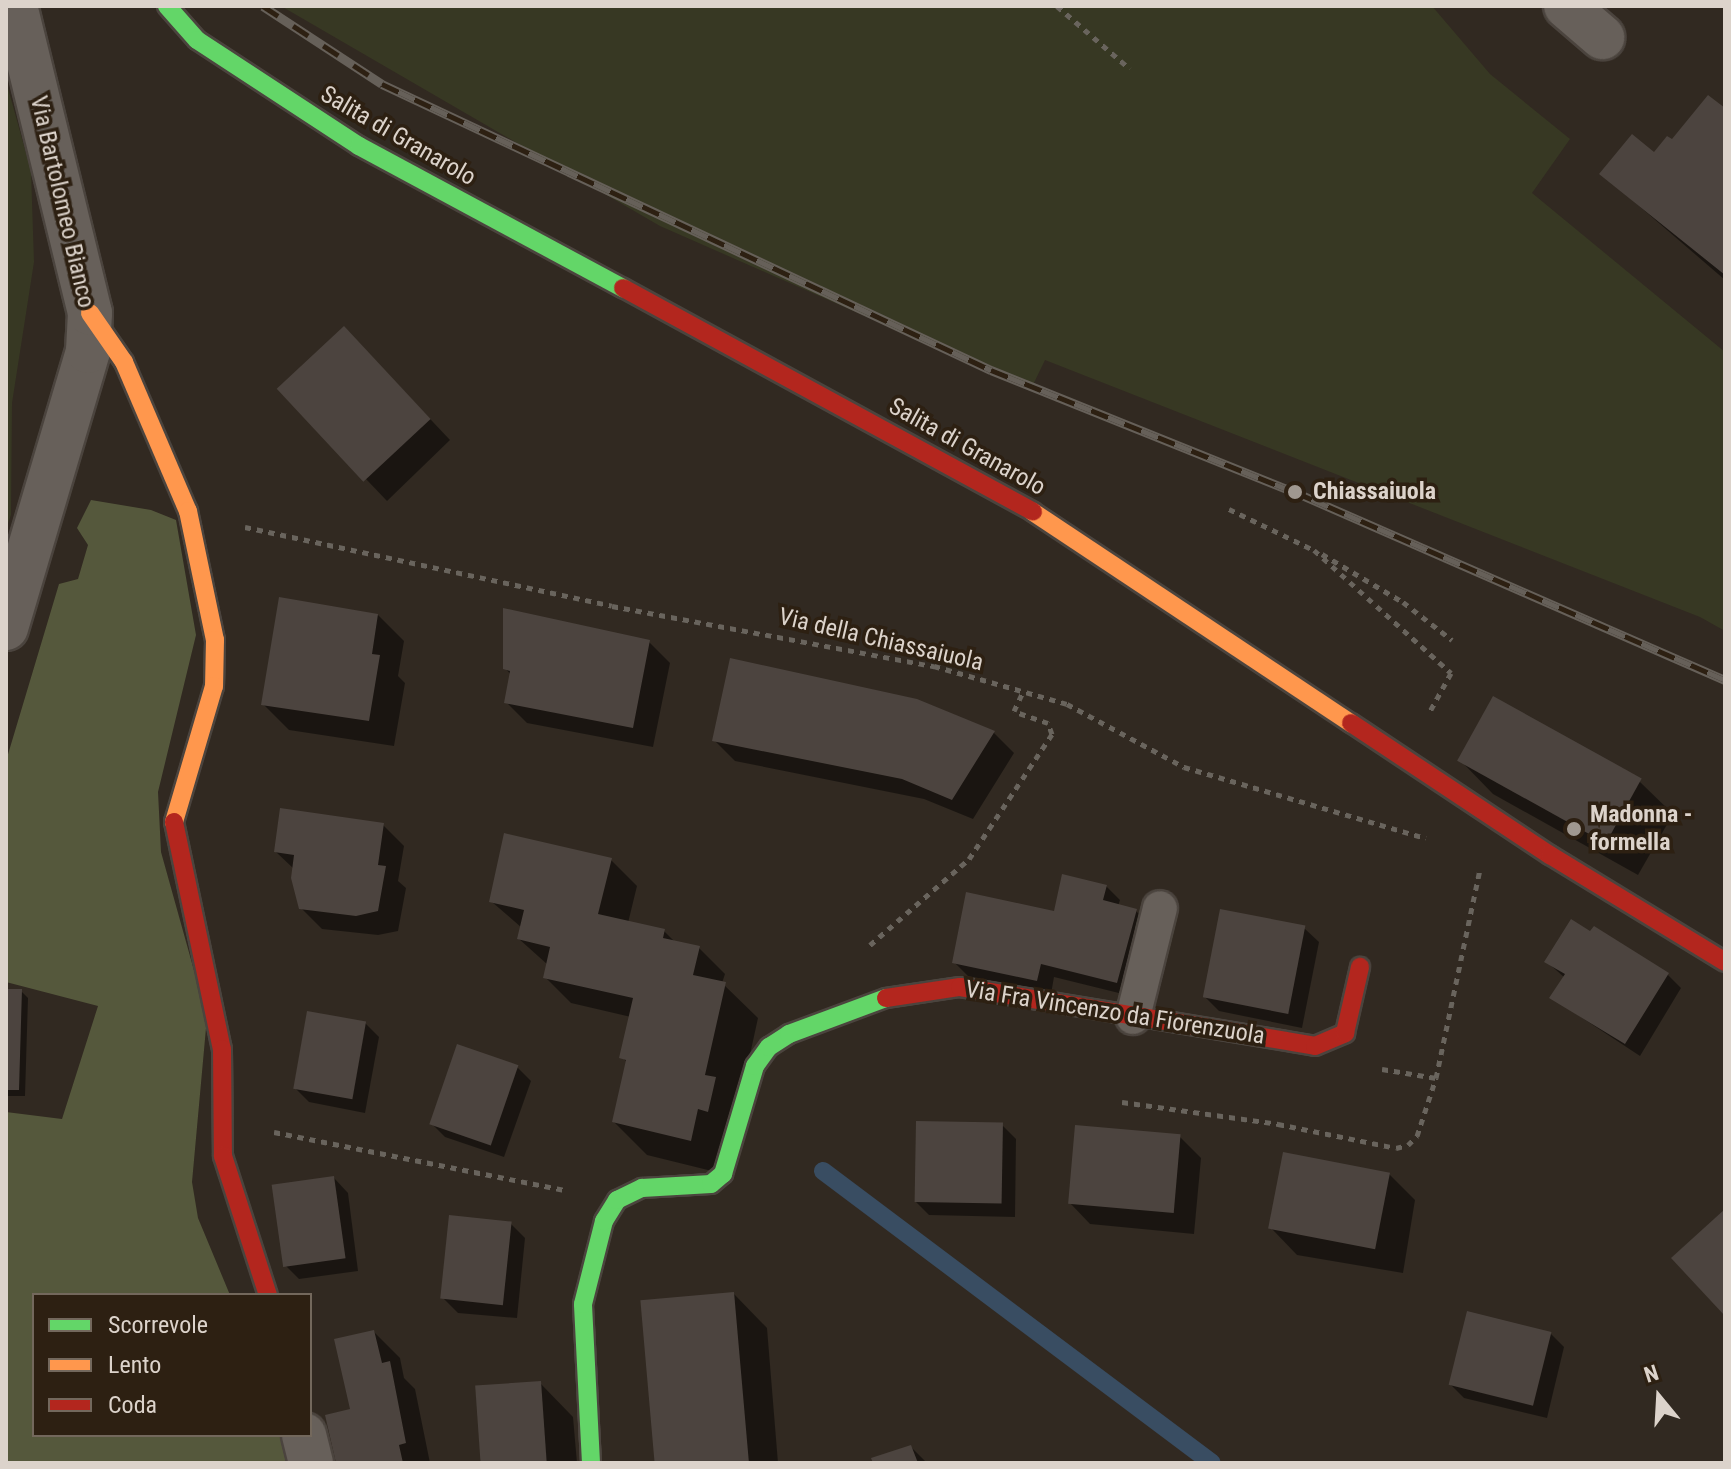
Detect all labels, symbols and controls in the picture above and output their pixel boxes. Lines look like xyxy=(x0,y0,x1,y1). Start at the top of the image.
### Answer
street label: Salita di Granarolo xyxy=(315,80,481,192)
street label: Via Bartolomeo Bianco xyxy=(24,93,100,311)
street label: Salita di Granarolo xyxy=(884,392,1050,502)
place label: Chiassaiuola xyxy=(1313,478,1436,506)
marker: Chiassaiuola xyxy=(1284,481,1306,503)
street label: Via della Chiassaiuola xyxy=(776,602,986,678)
place label: Madonna - formella xyxy=(1590,801,1692,857)
marker: Madonna - formella xyxy=(1565,820,1583,838)
street label: Via Fra Vincenzo da Fiorenzuola xyxy=(963,975,1267,1051)
legend xyxy=(32,1293,312,1437)
text: Scorrevole xyxy=(108,1311,208,1339)
text: Lento xyxy=(108,1351,161,1379)
north arrow xyxy=(1619,1357,1699,1437)
text: N xyxy=(1641,1360,1662,1388)
text: Coda xyxy=(108,1391,157,1419)

